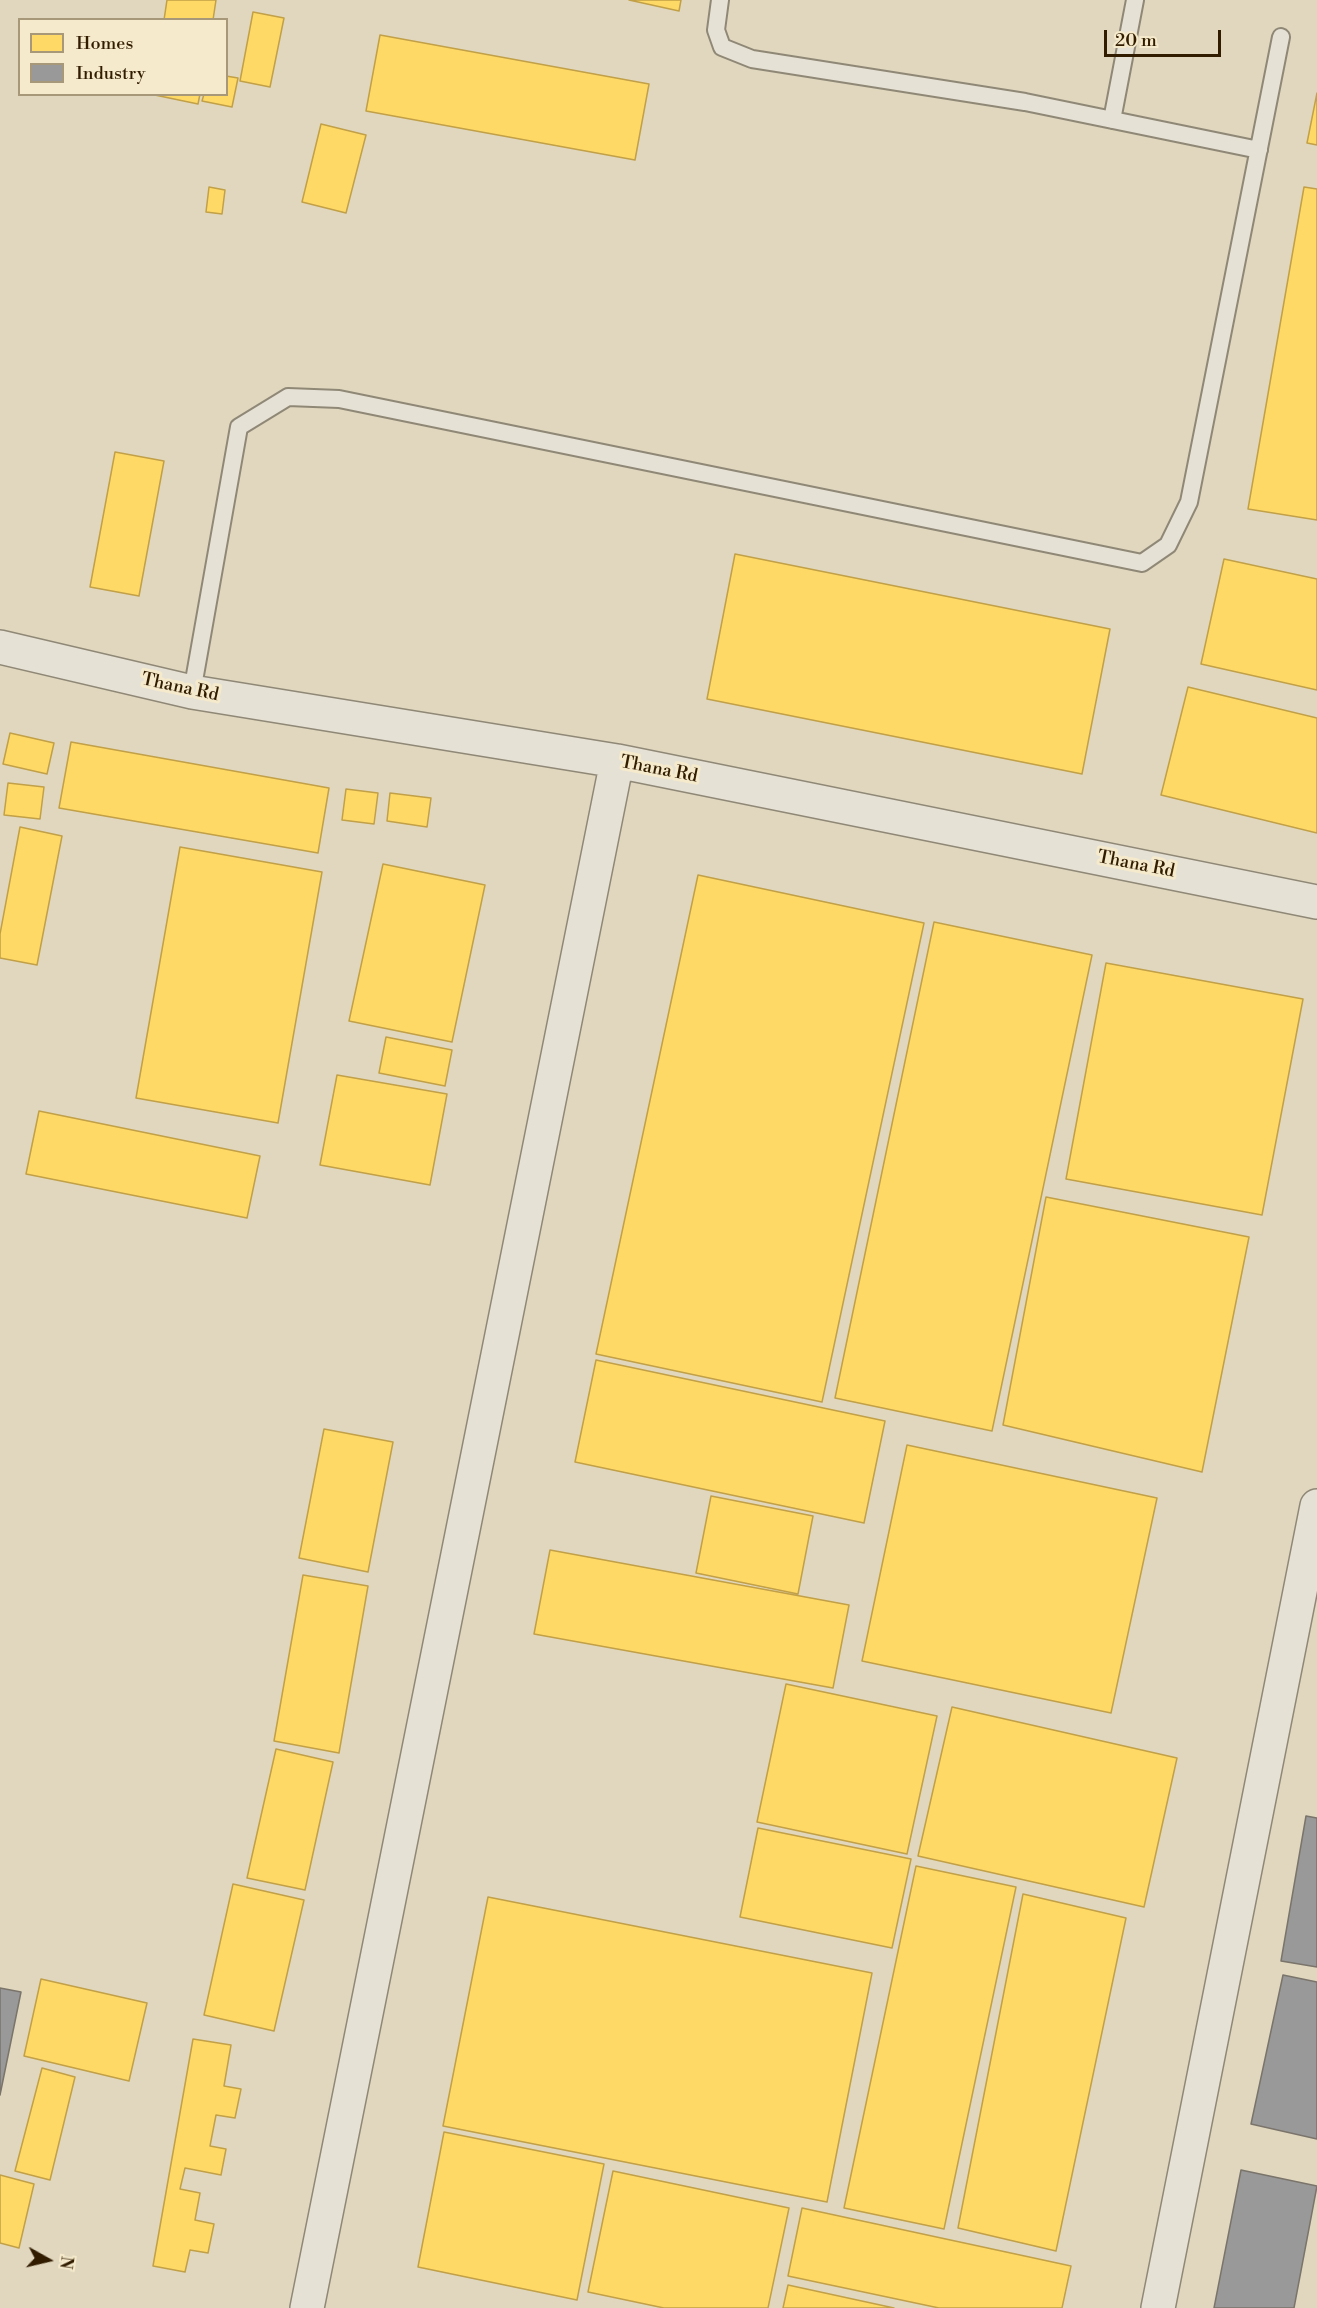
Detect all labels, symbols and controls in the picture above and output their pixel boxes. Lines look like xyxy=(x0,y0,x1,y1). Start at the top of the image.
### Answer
legend xyxy=(18,18,228,96)
scale bar xyxy=(1107,18,1224,56)
text: 20 m xyxy=(1115,29,1157,52)
text: Homes xyxy=(76,32,133,55)
text: Industry xyxy=(76,62,146,85)
street label: Thana Rd xyxy=(139,669,221,707)
street label: Thana Rd xyxy=(618,752,700,788)
street label: Thana Rd xyxy=(1095,847,1177,883)
north arrow xyxy=(18,2230,78,2290)
text: N xyxy=(55,2255,77,2270)

